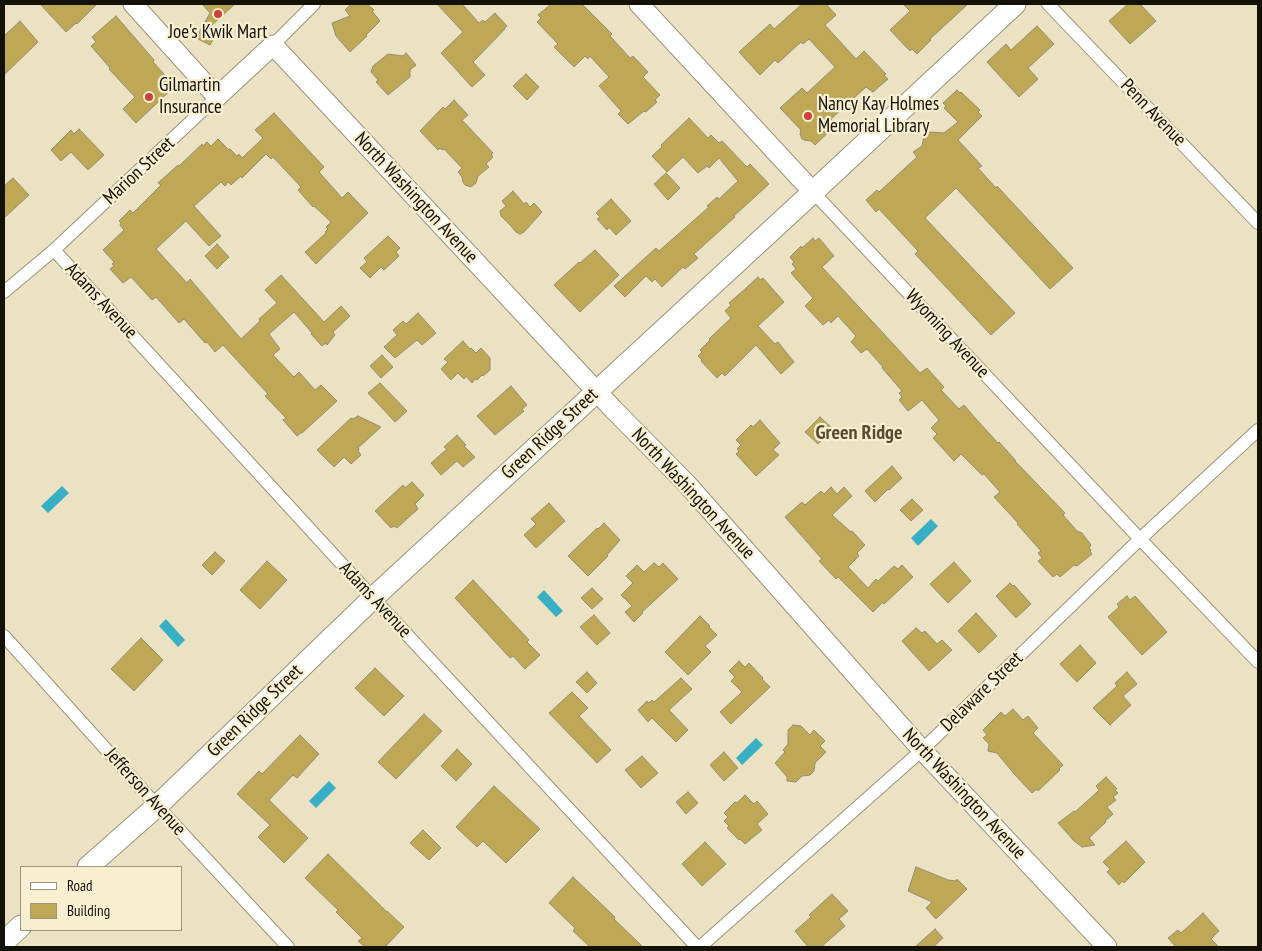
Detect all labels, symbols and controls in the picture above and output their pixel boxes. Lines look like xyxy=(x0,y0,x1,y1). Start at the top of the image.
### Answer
marker: Joe's Kwik Mart xyxy=(212,8,224,20)
place label: Joe's Kwik Mart xyxy=(168,22,268,44)
place label: Gilmartin Insurance xyxy=(159,75,222,119)
street label: Penn Avenue xyxy=(1115,75,1191,151)
marker: Gilmartin Insurance xyxy=(143,91,155,103)
place label: Nancy Kay Holmes Memorial Library xyxy=(818,94,939,138)
marker: Nancy Kay Holmes Memorial Library xyxy=(802,110,814,122)
street label: North Washington Avenue xyxy=(349,128,483,268)
street label: Marion Street xyxy=(99,132,179,210)
street label: Adams Avenue xyxy=(60,258,142,344)
street label: Wyoming Avenue xyxy=(900,285,994,383)
street label: Green Ridge Street xyxy=(497,384,603,484)
district label: Green Ridge xyxy=(816,421,902,445)
street label: North Washington Avenue xyxy=(626,424,760,564)
street label: Adams Avenue xyxy=(334,557,416,643)
street label: Delaware Street xyxy=(936,647,1028,737)
street label: Green Ridge Street xyxy=(203,660,307,762)
street label: North Washington Avenue xyxy=(897,724,1031,864)
street label: Jefferson Avenue xyxy=(100,743,190,841)
legend xyxy=(20,866,182,931)
text: Road xyxy=(67,876,93,895)
text: Building xyxy=(67,901,110,920)

